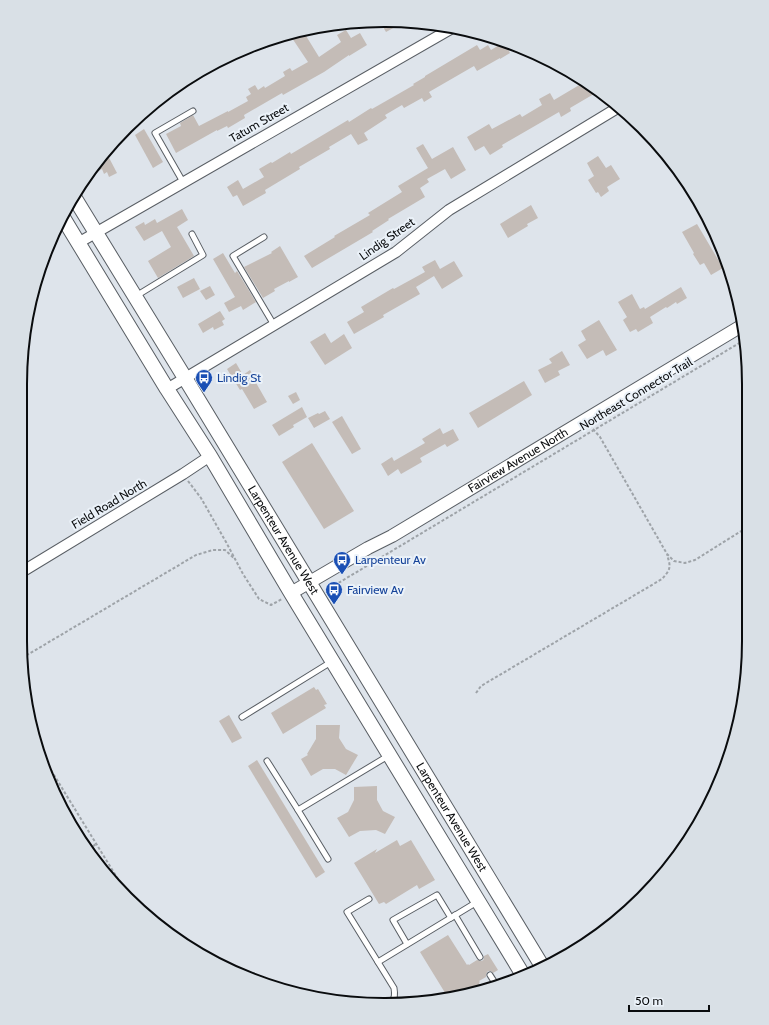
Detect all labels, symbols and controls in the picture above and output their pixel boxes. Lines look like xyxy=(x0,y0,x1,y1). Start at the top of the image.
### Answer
street label: Tatum Street xyxy=(227,100,291,145)
street label: Lindig Street xyxy=(356,214,417,263)
street label: Northeast Connector Trail xyxy=(577,354,695,433)
bus stop icon: Lindig St xyxy=(194,368,214,393)
place label: Lindig St xyxy=(217,370,261,385)
street label: Fairview Avenue North xyxy=(465,424,570,496)
street label: Field Road North xyxy=(68,475,149,532)
street label: Larpenteur Avenue West xyxy=(245,483,323,597)
bus stop icon: Larpenteur Av xyxy=(332,550,352,575)
place label: Larpenteur Av xyxy=(355,552,426,567)
bus stop icon: Fairview Av xyxy=(324,580,344,605)
place label: Fairview Av xyxy=(347,582,404,597)
street label: Larpenteur Avenue West xyxy=(413,760,491,874)
scale bar xyxy=(629,987,709,1013)
text: 50 m xyxy=(635,993,663,1008)

